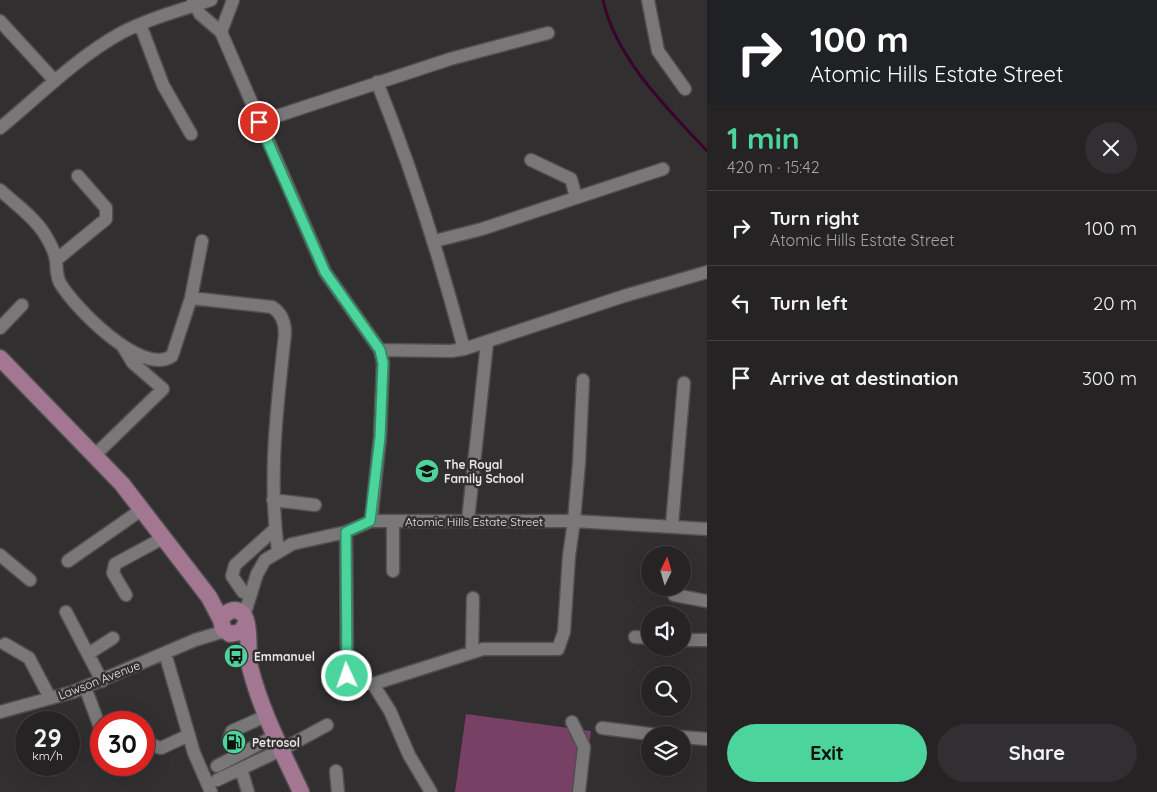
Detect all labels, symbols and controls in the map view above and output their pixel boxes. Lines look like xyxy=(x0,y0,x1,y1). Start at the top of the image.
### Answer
text: 100 m xyxy=(810,17,909,61)
icon: right xyxy=(727,20,792,85)
text: Atomic Hills Estate Street xyxy=(810,60,1063,88)
pin xyxy=(238,101,280,143)
icon: arrive xyxy=(245,108,273,136)
text: 1 min xyxy=(727,119,800,157)
button: close xyxy=(1085,122,1137,174)
text: 420 m · 15:42 xyxy=(727,157,820,177)
text: Turn right xyxy=(770,206,859,230)
icon: right xyxy=(727,214,755,242)
text: 100 m xyxy=(1085,216,1137,240)
text: Atomic Hills Estate Street xyxy=(770,230,954,250)
icon: left xyxy=(727,289,755,317)
text: Turn left xyxy=(770,291,848,315)
text: 20 m xyxy=(1093,291,1137,315)
icon: arrive xyxy=(727,364,755,392)
text: Arrive at destination xyxy=(770,366,959,390)
text: 300 m xyxy=(1082,366,1137,390)
place label: The Royal Family School xyxy=(444,457,524,486)
school or university icon: The Royal Family School xyxy=(414,458,440,484)
street label: Atomic Hills Estate Street xyxy=(405,514,543,529)
north arrow xyxy=(641,546,691,596)
map controls xyxy=(641,546,691,776)
button: sound xyxy=(641,606,691,656)
bus stop icon: Emmanuel xyxy=(223,643,249,669)
place label: Emmanuel xyxy=(254,649,315,664)
position arrow xyxy=(320,649,372,701)
street label: Lawson Avenue xyxy=(56,657,142,703)
button: search xyxy=(641,666,691,716)
speed limit sign: 30 xyxy=(90,711,155,776)
text: 29 xyxy=(33,722,62,753)
button: Exit xyxy=(727,724,927,782)
button: Share xyxy=(937,724,1137,782)
button: layers xyxy=(641,726,691,776)
fuel station icon: Petrosol xyxy=(221,729,247,755)
place label: Petrosol xyxy=(252,735,300,750)
text: km/h xyxy=(32,748,63,763)

